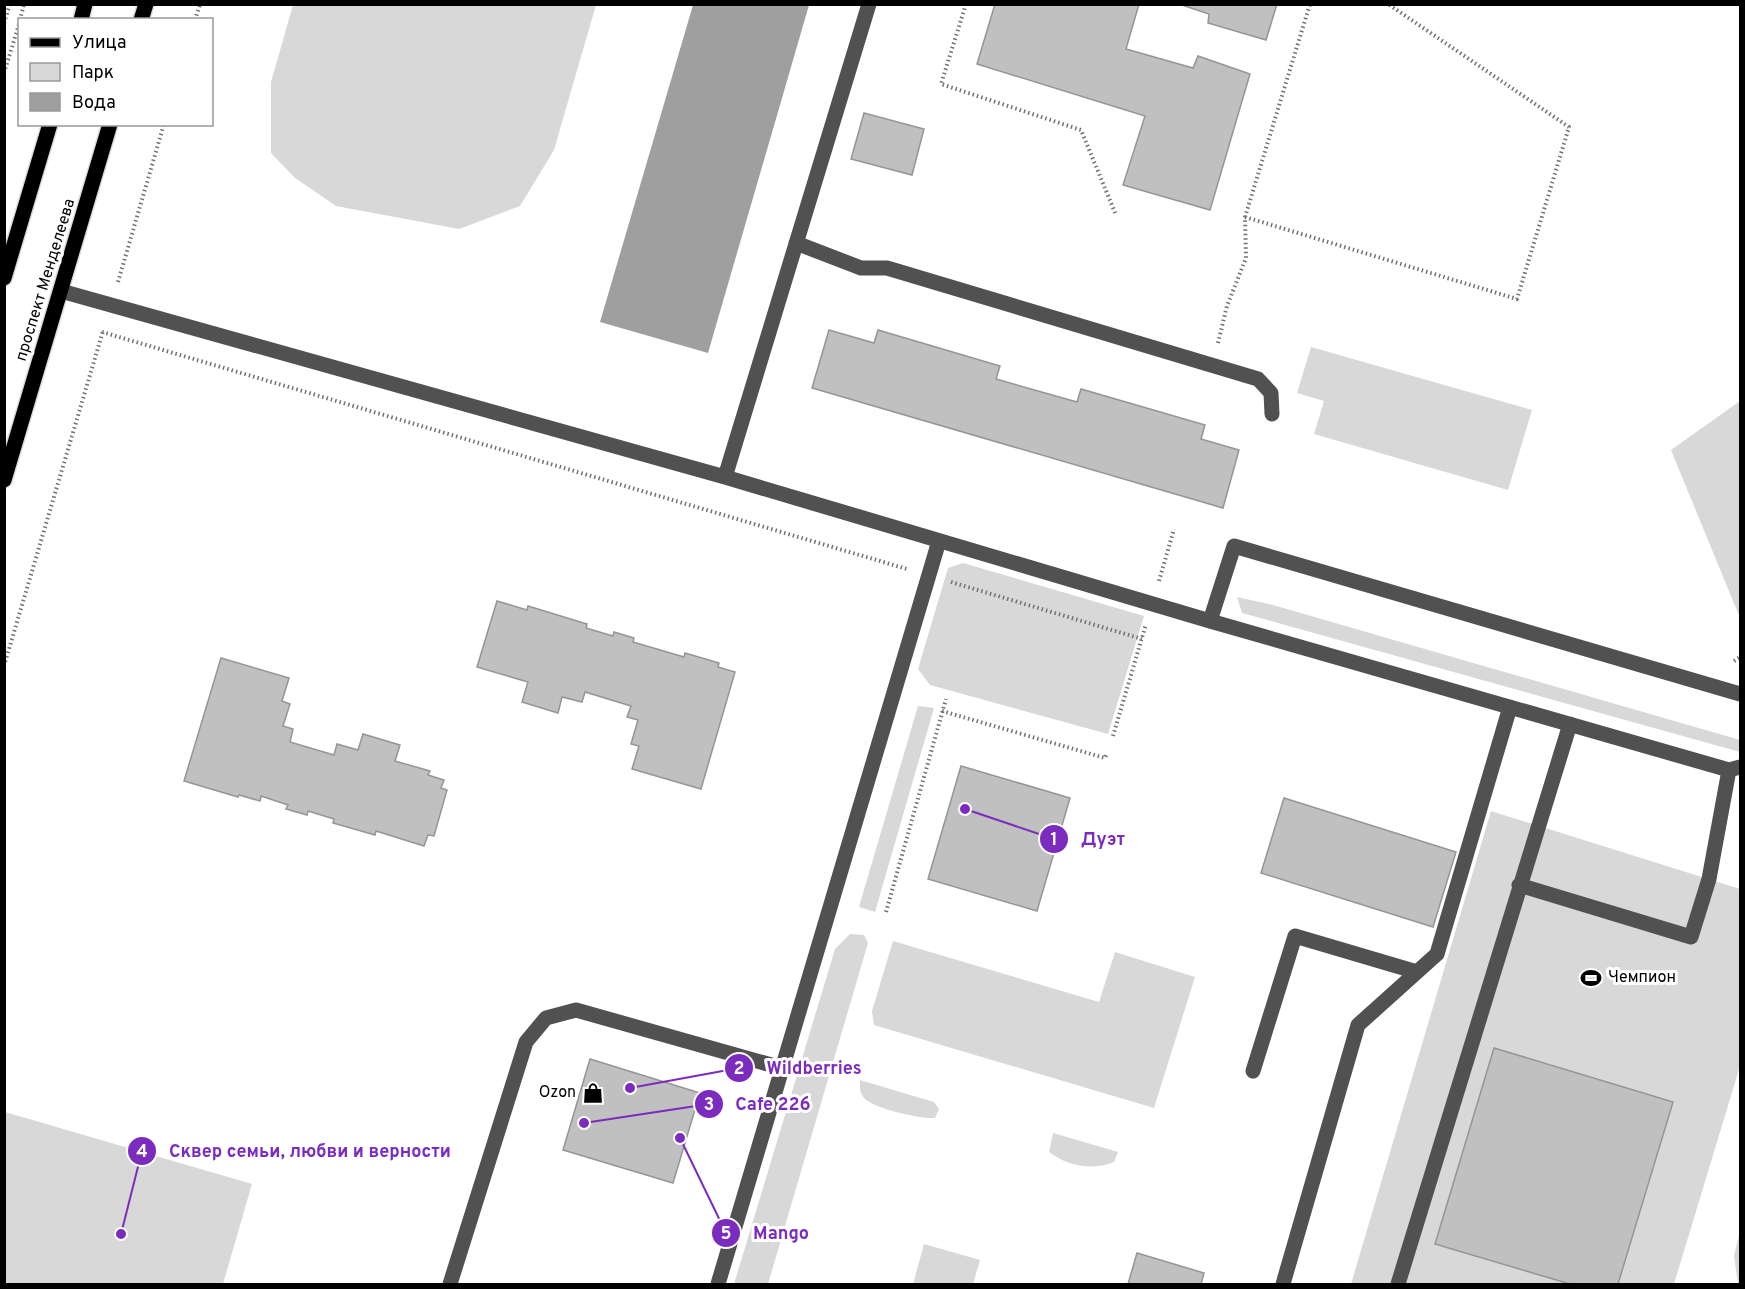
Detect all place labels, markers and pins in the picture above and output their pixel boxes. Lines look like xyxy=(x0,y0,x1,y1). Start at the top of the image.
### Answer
callout: Дуэт xyxy=(1039,821,1137,857)
sports icon: Чемпион xyxy=(1579,966,1603,990)
place label: Чемпион xyxy=(1608,968,1676,988)
callout: Wildberries xyxy=(724,1050,873,1086)
shop icon: Ozon xyxy=(581,1081,605,1105)
place label: Ozon xyxy=(539,1083,576,1103)
callout: Cafe 226 xyxy=(694,1086,823,1122)
callout: Сквер семьи, любви и верности xyxy=(127,1133,463,1169)
callout: Mango xyxy=(711,1215,821,1251)

